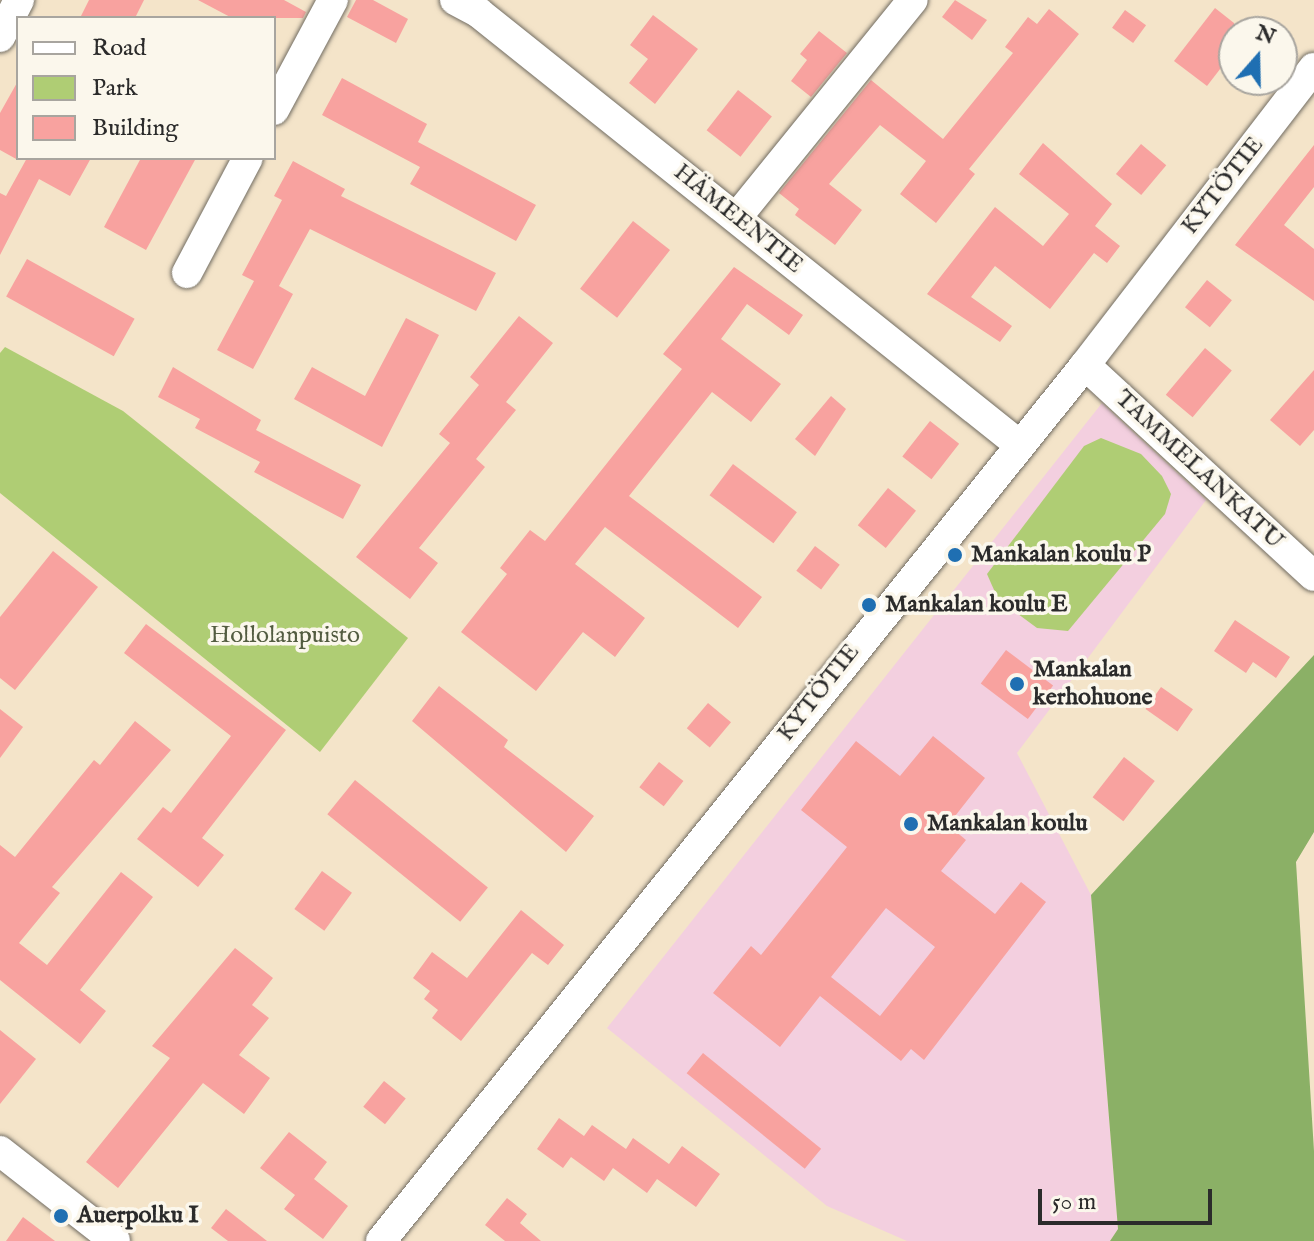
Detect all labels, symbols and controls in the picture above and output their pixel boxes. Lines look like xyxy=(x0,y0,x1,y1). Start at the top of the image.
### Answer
legend xyxy=(16,16,276,160)
north arrow xyxy=(1218,16,1298,96)
text: N xyxy=(1252,19,1279,52)
text: Road xyxy=(92,33,146,64)
text: Park xyxy=(92,73,138,104)
text: Building xyxy=(92,113,178,144)
street label: KYTÖTIE xyxy=(1176,131,1270,241)
street label: HÄMEENTIE xyxy=(668,158,808,280)
street label: TAMMELANKATU xyxy=(1109,385,1289,555)
place label: Mankalan koulu P xyxy=(971,541,1151,569)
marker: Mankalan koulu P xyxy=(946,546,964,564)
place label: Mankalan koulu E xyxy=(885,591,1068,619)
marker: Mankalan koulu E xyxy=(860,596,878,614)
park label: Hollolanpuisto xyxy=(210,622,360,650)
street label: KYTÖTIE xyxy=(772,638,866,748)
place label: Mankalan kerhohuone xyxy=(1033,656,1153,712)
marker: Mankalan kerhohuone xyxy=(1008,675,1026,693)
place label: Mankalan koulu xyxy=(927,810,1088,838)
marker: Mankalan koulu xyxy=(902,815,920,833)
scale bar xyxy=(1042,1173,1216,1223)
text: 50 m xyxy=(1052,1187,1096,1218)
place label: Auerpolku I xyxy=(77,1202,199,1230)
marker: Auerpolku I xyxy=(52,1207,70,1225)

